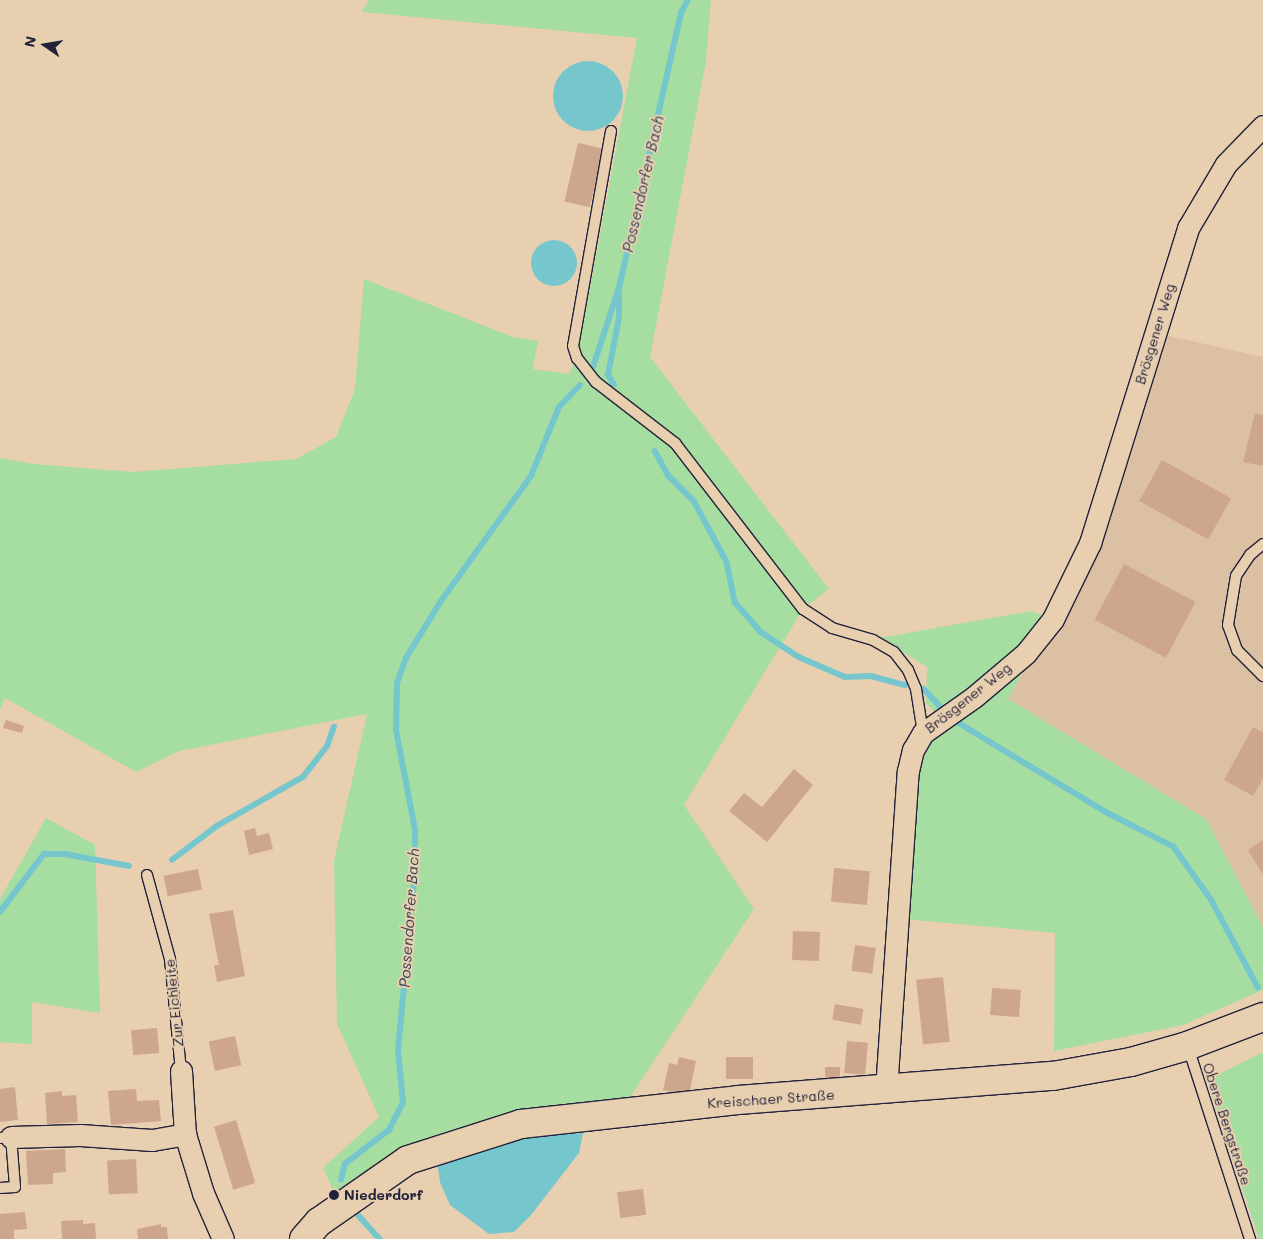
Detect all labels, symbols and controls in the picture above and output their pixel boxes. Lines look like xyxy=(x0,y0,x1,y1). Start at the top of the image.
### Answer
north arrow xyxy=(20,20,70,70)
text: N xyxy=(19,34,40,49)
water label: Possendorfer Bach xyxy=(619,114,667,254)
street label: Brösgener Weg xyxy=(1132,282,1178,386)
street label: Brösgener Weg xyxy=(922,659,1014,737)
water label: Possendorfer Bach xyxy=(395,848,423,988)
street label: Zur Eichleite xyxy=(161,958,187,1048)
street label: Obere Bergstraße xyxy=(1199,1061,1255,1187)
street label: Kreischaer Straße xyxy=(707,1086,835,1112)
place label: Niederdorf xyxy=(344,1187,423,1203)
marker: Niederdorf xyxy=(328,1189,340,1201)

